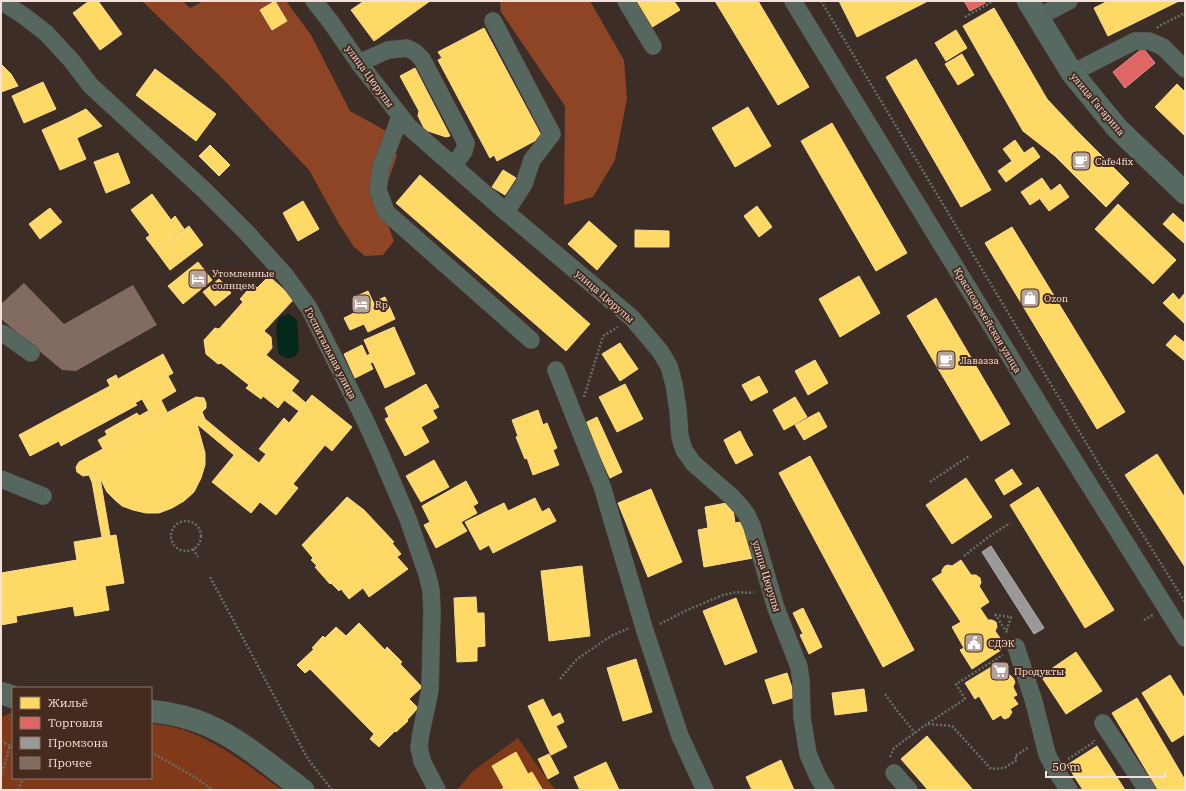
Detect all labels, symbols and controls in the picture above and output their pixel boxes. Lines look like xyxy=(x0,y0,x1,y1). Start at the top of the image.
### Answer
street label: улица Цюрупы xyxy=(343,43,397,110)
street label: улица Гагарина xyxy=(1068,70,1128,139)
cafe icon: Cafe4fix xyxy=(1070,150,1092,172)
place label: Cafe4fix xyxy=(1095,155,1134,168)
street label: Красноармейская улица xyxy=(951,265,1025,376)
place label: Утомленные солнцем xyxy=(212,267,274,292)
street label: улица Цюрупы xyxy=(572,267,637,326)
hotel icon: Утомленные солнцем xyxy=(187,268,209,290)
shop icon: Ozon xyxy=(1019,287,1041,309)
place label: Ozon xyxy=(1044,292,1069,305)
hotel icon: Rp xyxy=(350,293,372,315)
place label: Rp xyxy=(375,298,388,311)
street label: Госпитальная улица xyxy=(302,305,360,402)
cafe icon: Лавазза xyxy=(935,349,957,371)
place label: Лавазза xyxy=(960,354,999,367)
street label: улица Цюрупы xyxy=(749,539,784,613)
public building icon: СДЭК xyxy=(963,632,985,654)
place label: СДЭК xyxy=(988,637,1015,650)
supermarket icon: Продукты xyxy=(989,660,1011,682)
place label: Продукты xyxy=(1014,665,1064,678)
legend xyxy=(12,687,152,779)
text: Жильё xyxy=(48,695,88,710)
text: Торговля xyxy=(48,715,103,730)
text: Промзона xyxy=(48,735,108,750)
scale bar xyxy=(1046,753,1165,779)
text: Прочее xyxy=(48,755,92,770)
text: 50 m xyxy=(1052,759,1081,774)

